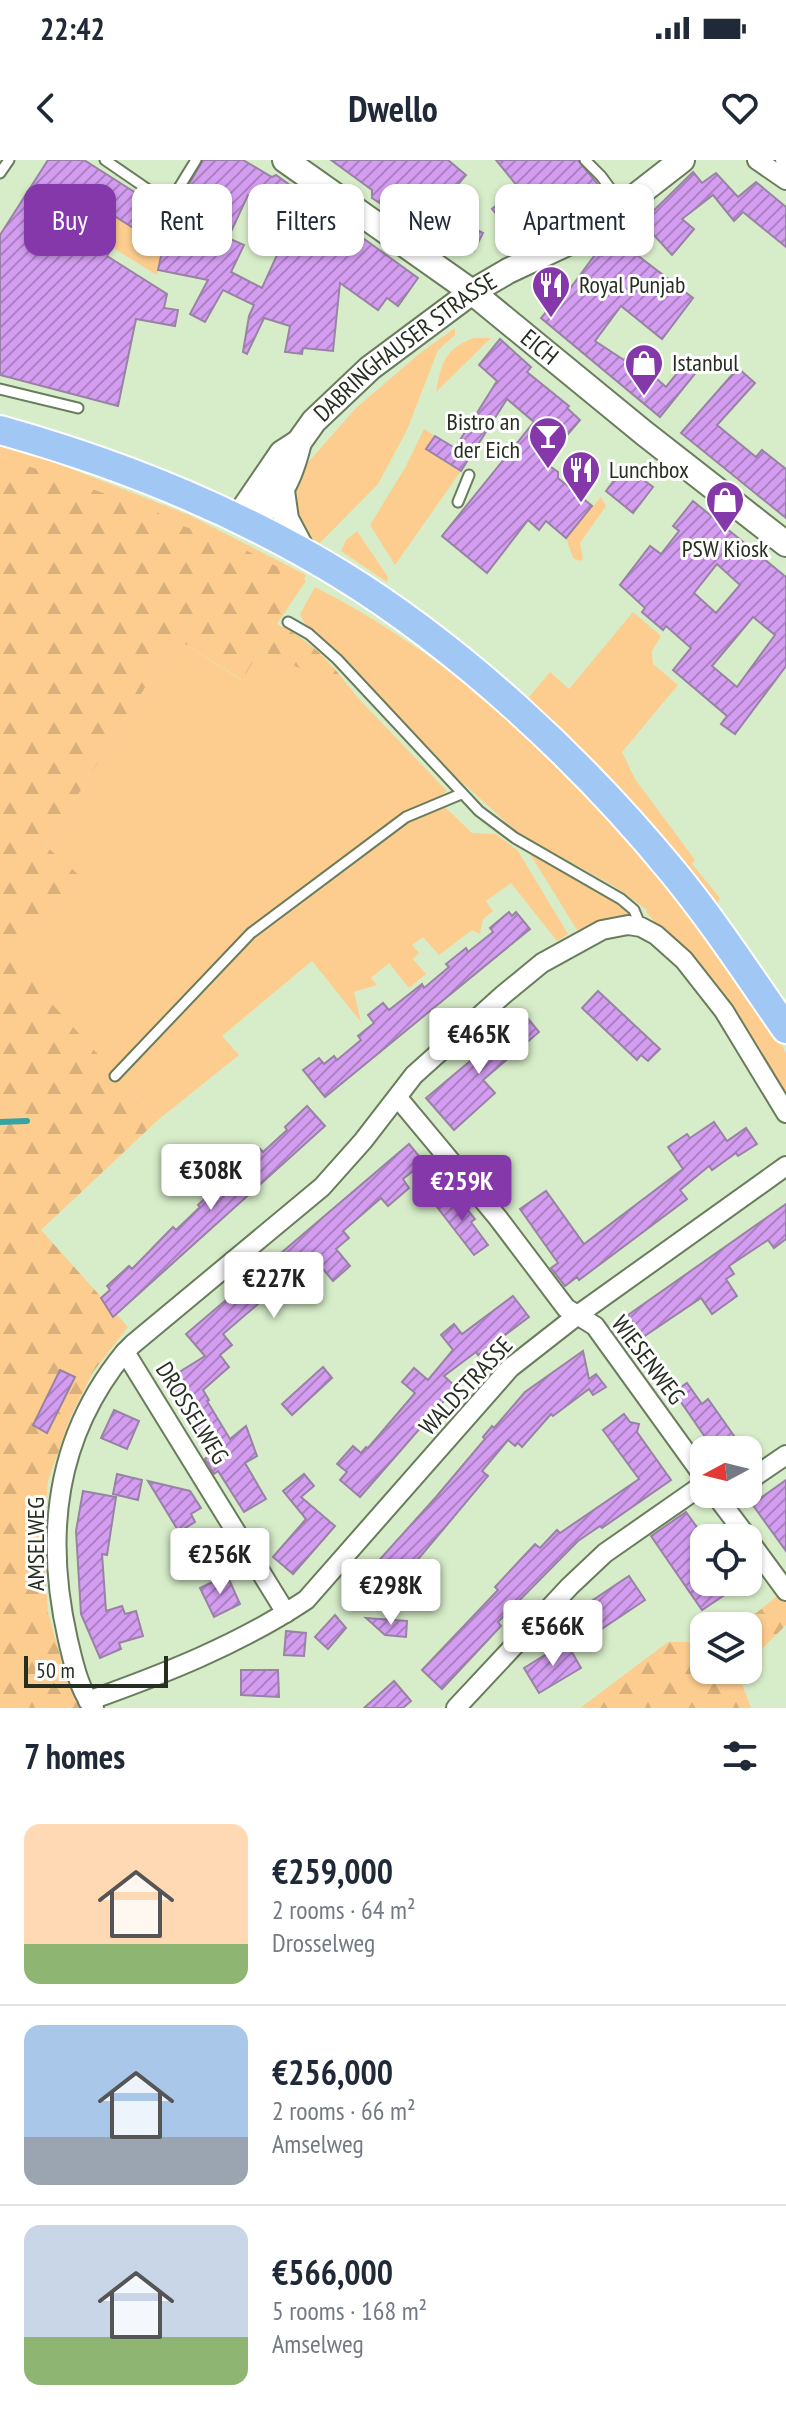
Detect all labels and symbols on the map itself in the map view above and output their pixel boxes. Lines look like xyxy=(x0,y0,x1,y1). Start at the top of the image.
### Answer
restaurant icon: Royal Punjab xyxy=(530,264,572,319)
street label: DABRINGHAUSER STRASSE xyxy=(307,265,502,428)
place label: Royal Punjab xyxy=(579,269,685,300)
street label: EICH xyxy=(514,322,565,371)
shop icon: Istanbul xyxy=(623,342,665,397)
place label: Istanbul xyxy=(672,347,739,378)
place label: Bistro an der Eich xyxy=(447,406,520,465)
bar icon: Bistro an der Eich xyxy=(527,415,569,470)
restaurant icon: Lunchbox xyxy=(560,449,602,504)
place label: Lunchbox xyxy=(609,454,689,485)
shop icon: PSW Kiosk xyxy=(704,479,746,534)
place label: PSW Kiosk xyxy=(682,533,769,564)
pin: €465K xyxy=(423,1008,535,1076)
pin: €308K xyxy=(155,1144,267,1212)
pin: €259K xyxy=(406,1155,518,1223)
pin: €227K xyxy=(218,1252,330,1320)
street label: WIESENWEG xyxy=(605,1309,692,1410)
street label: WALDSTRASSE xyxy=(412,1330,519,1441)
street label: DROSSELWEG xyxy=(149,1356,236,1469)
north arrow xyxy=(690,1436,762,1508)
street label: AMSELWEG xyxy=(20,1497,51,1591)
pin: €256K xyxy=(164,1528,276,1596)
pin: €298K xyxy=(335,1559,447,1627)
pin: €566K xyxy=(497,1600,609,1668)
scale bar xyxy=(24,1652,168,1688)

